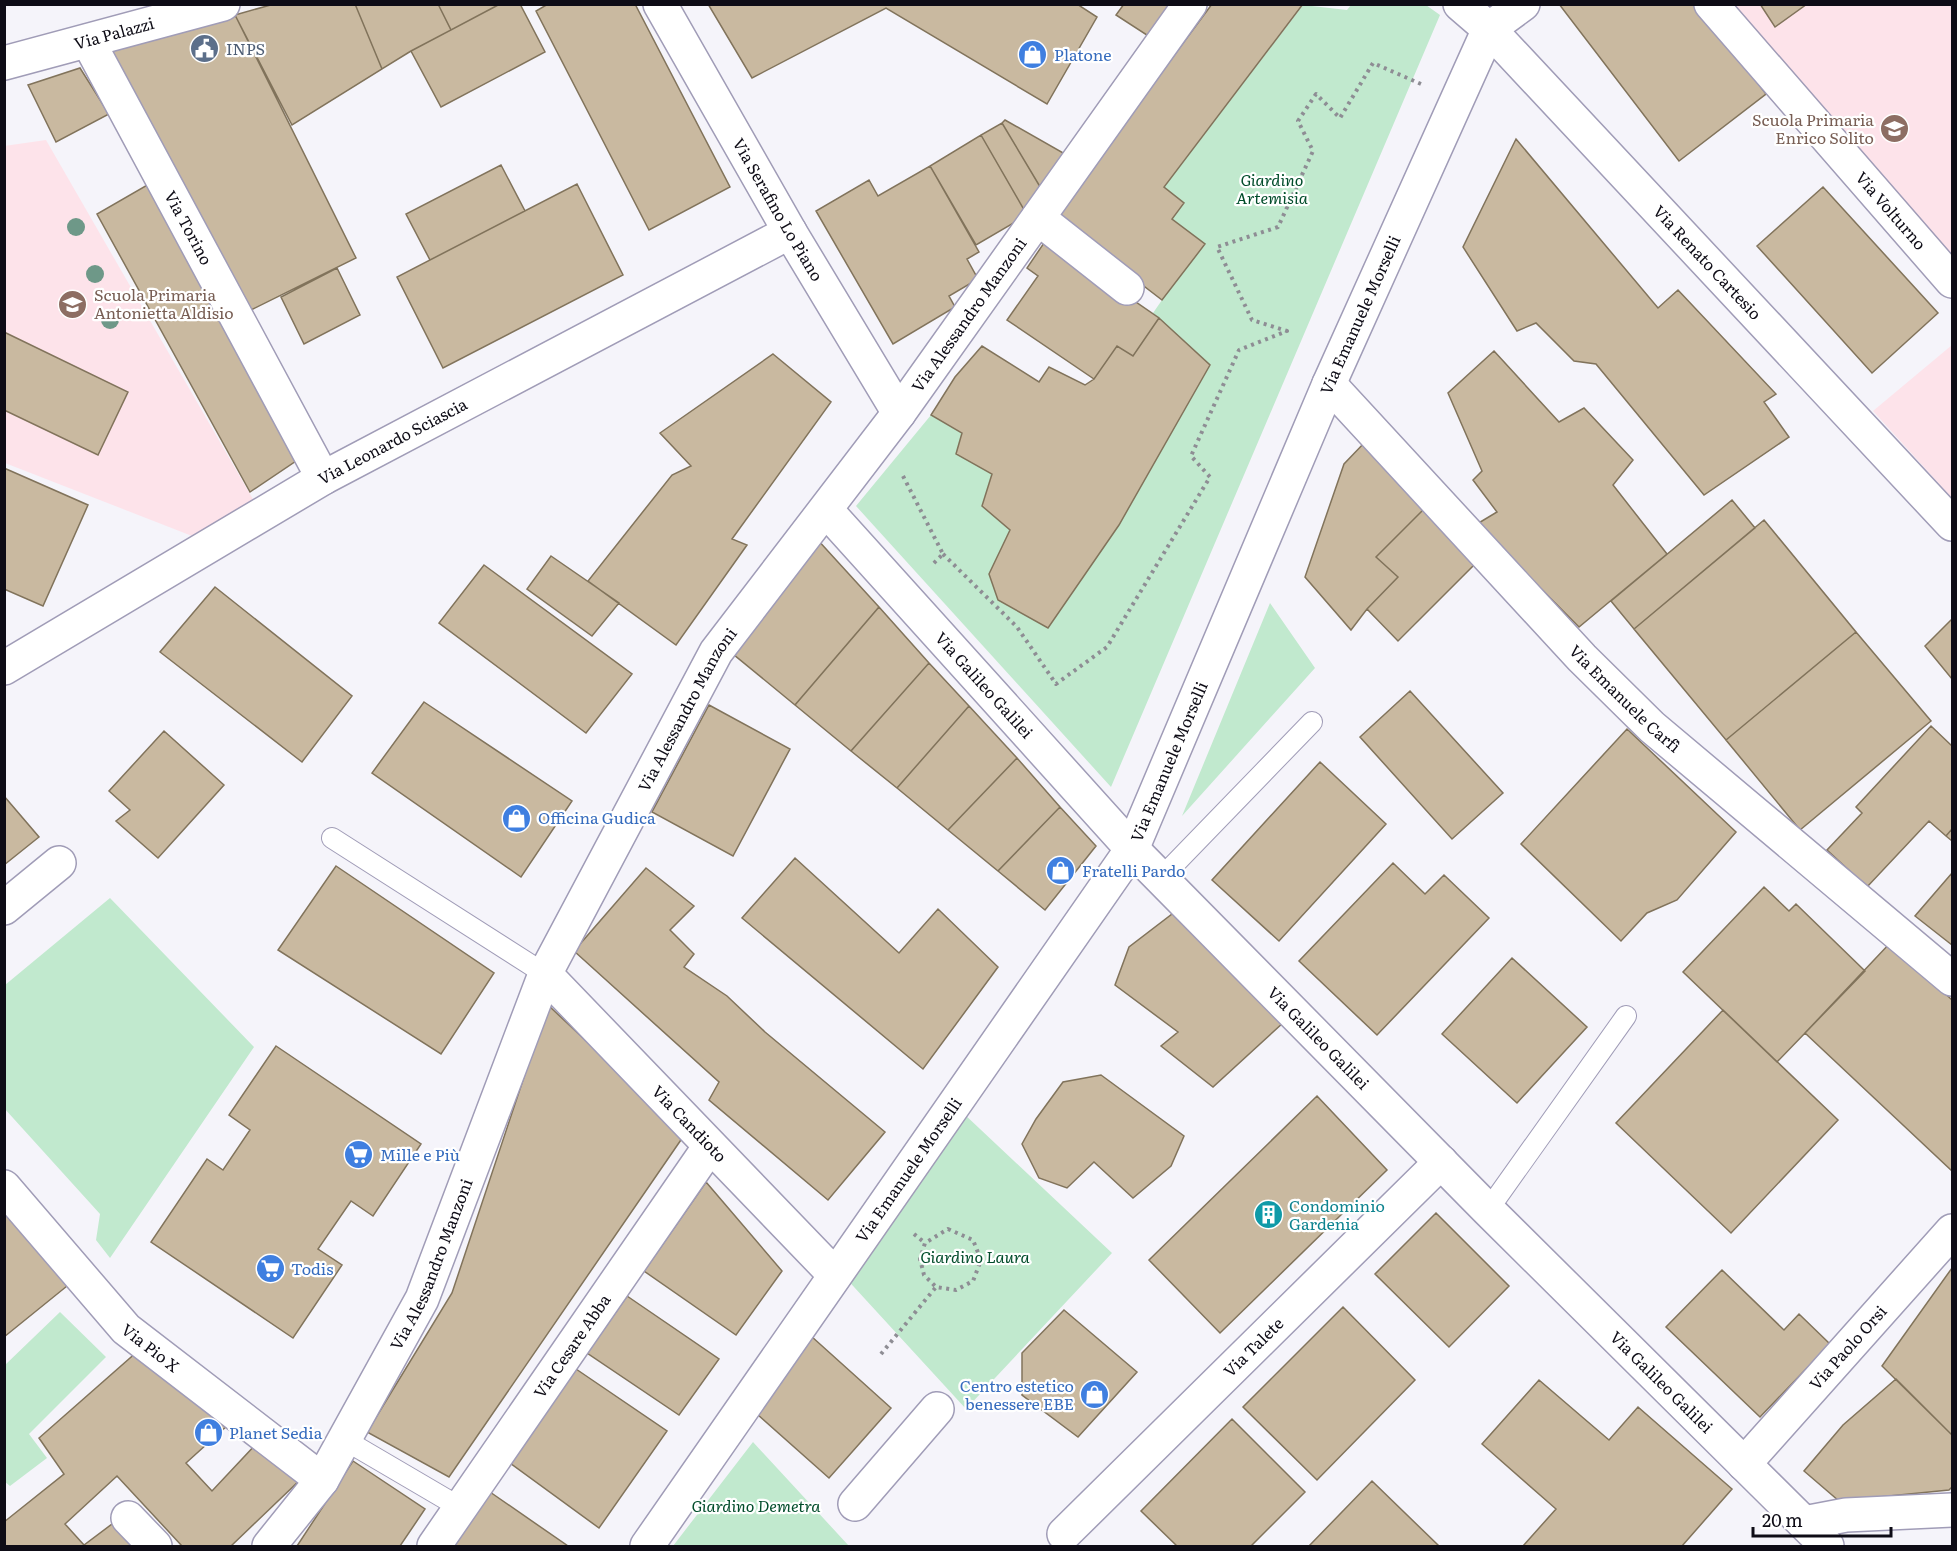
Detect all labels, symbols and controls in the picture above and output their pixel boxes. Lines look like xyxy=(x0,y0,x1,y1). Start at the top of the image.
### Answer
street label: Via Palazzi xyxy=(71,10,156,55)
public building icon: INPS xyxy=(189,33,221,65)
place label: INPS xyxy=(226,36,265,60)
shop icon: Platone xyxy=(1017,39,1049,71)
place label: Platone xyxy=(1054,42,1112,66)
place label: Scuola Primaria Enrico Solito xyxy=(1752,107,1874,149)
school or university icon: Scuola Primaria Enrico Solito xyxy=(1879,113,1911,145)
street label: Via Serafino Lo Piano xyxy=(728,133,830,285)
street label: Via Volturno xyxy=(1851,165,1933,255)
park label: Giardino Artemisia xyxy=(1236,167,1309,209)
street label: Via Torino xyxy=(159,186,219,269)
street label: Via Renato Cartesio xyxy=(1648,199,1768,325)
street label: Via Emanuele Morselli xyxy=(1313,231,1406,398)
street label: Via Alessandro Manzoni xyxy=(905,232,1031,396)
place label: Scuola Primaria Antonietta Aldisio xyxy=(94,282,234,324)
school or university icon: Scuola Primaria Antonietta Aldisio xyxy=(57,288,89,320)
street label: Via Leonardo Sciascia xyxy=(313,391,471,490)
street label: Via Alessandro Manzoni xyxy=(631,622,742,796)
street label: Via Galileo Galilei xyxy=(930,626,1039,743)
street label: Via Emanuele Carfì xyxy=(1564,639,1686,757)
street label: Via Emanuele Morselli xyxy=(1123,677,1213,845)
shop icon: Officina Gudica xyxy=(501,802,533,834)
place label: Officina Gudica xyxy=(538,805,656,829)
shop icon: Fratelli Pardo xyxy=(1045,855,1077,887)
place label: Fratelli Pardo xyxy=(1082,858,1185,882)
street label: Via Galileo Galilei xyxy=(1263,980,1375,1094)
street label: Via Candioto xyxy=(647,1079,733,1167)
street label: Via Emanuele Morselli xyxy=(849,1092,967,1247)
supermarket icon: Mille e Più xyxy=(343,1139,375,1171)
place label: Mille e Più xyxy=(380,1142,460,1166)
street label: Via Alessandro Manzoni xyxy=(383,1175,478,1354)
place label: Condominio Gardenia xyxy=(1289,1193,1385,1235)
building icon: Condominio Gardenia xyxy=(1252,1199,1284,1231)
park label: Giardino Laura xyxy=(920,1244,1031,1268)
supermarket icon: Todis xyxy=(254,1253,286,1285)
place label: Todis xyxy=(291,1256,333,1280)
street label: Via Cesare Abba xyxy=(527,1288,616,1402)
street label: Via Paolo Orsi xyxy=(1803,1299,1891,1395)
street label: Via Talete xyxy=(1217,1311,1288,1382)
street label: Via Pio X xyxy=(117,1317,186,1378)
street label: Via Galileo Galilei xyxy=(1605,1325,1719,1438)
place label: Centro estetico benessere EBE xyxy=(960,1373,1074,1415)
shop icon: Centro estetico benessere EBE xyxy=(1079,1379,1111,1411)
shop icon: Planet Sedia xyxy=(192,1417,224,1449)
place label: Planet Sedia xyxy=(229,1420,323,1444)
park label: Giardino Demetra xyxy=(692,1493,821,1517)
scale bar xyxy=(1753,1500,1891,1538)
text: 20 m xyxy=(1762,1506,1803,1533)

